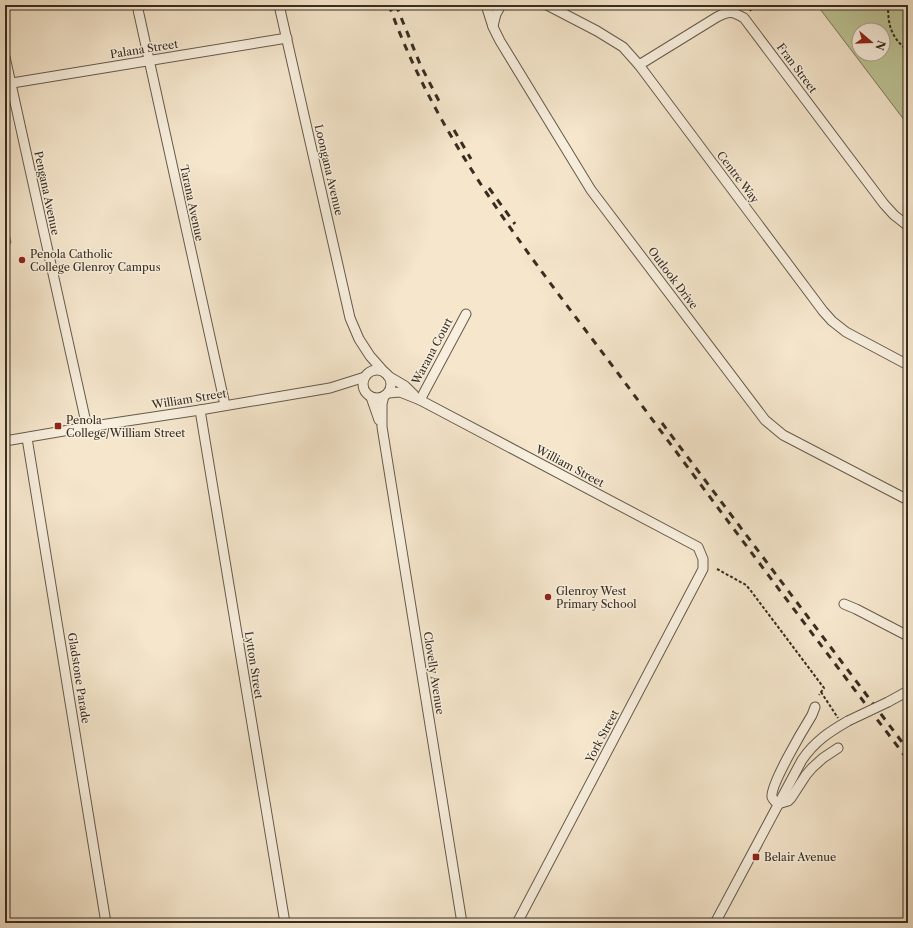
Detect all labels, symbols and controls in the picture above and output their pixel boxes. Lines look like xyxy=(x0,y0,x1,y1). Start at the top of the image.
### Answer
north arrow xyxy=(851,22,891,62)
street label: Palana Street xyxy=(109,37,179,61)
text: N xyxy=(872,38,889,52)
street label: Fran Street xyxy=(774,40,820,96)
street label: Loongana Avenue xyxy=(312,123,346,217)
street label: Centre Way xyxy=(714,148,763,206)
street label: Pengana Avenue xyxy=(31,150,63,236)
street label: Tarana Avenue xyxy=(177,164,207,242)
street label: Outlook Drive xyxy=(645,244,701,312)
place label: Penola Catholic College Glenroy Campus xyxy=(30,247,161,274)
marker: Penola Catholic College Glenroy Campus xyxy=(17,255,27,265)
street label: Warana Court xyxy=(408,315,455,388)
street label: William Street xyxy=(150,386,227,412)
place label: Penola College/William Street xyxy=(66,413,185,440)
marker: Penola College/William Street xyxy=(53,421,63,431)
street label: William Street xyxy=(533,442,607,490)
place label: Glenroy West Primary School xyxy=(556,584,637,611)
marker: Glenroy West Primary School xyxy=(543,592,553,602)
street label: Lytton Street xyxy=(242,630,266,700)
street label: Gladstone Parade xyxy=(65,631,93,725)
street label: Clovelly Avenue xyxy=(421,631,447,715)
street label: York Street xyxy=(582,707,622,766)
place label: Belair Avenue xyxy=(764,850,836,864)
marker: Belair Avenue xyxy=(751,852,761,862)

